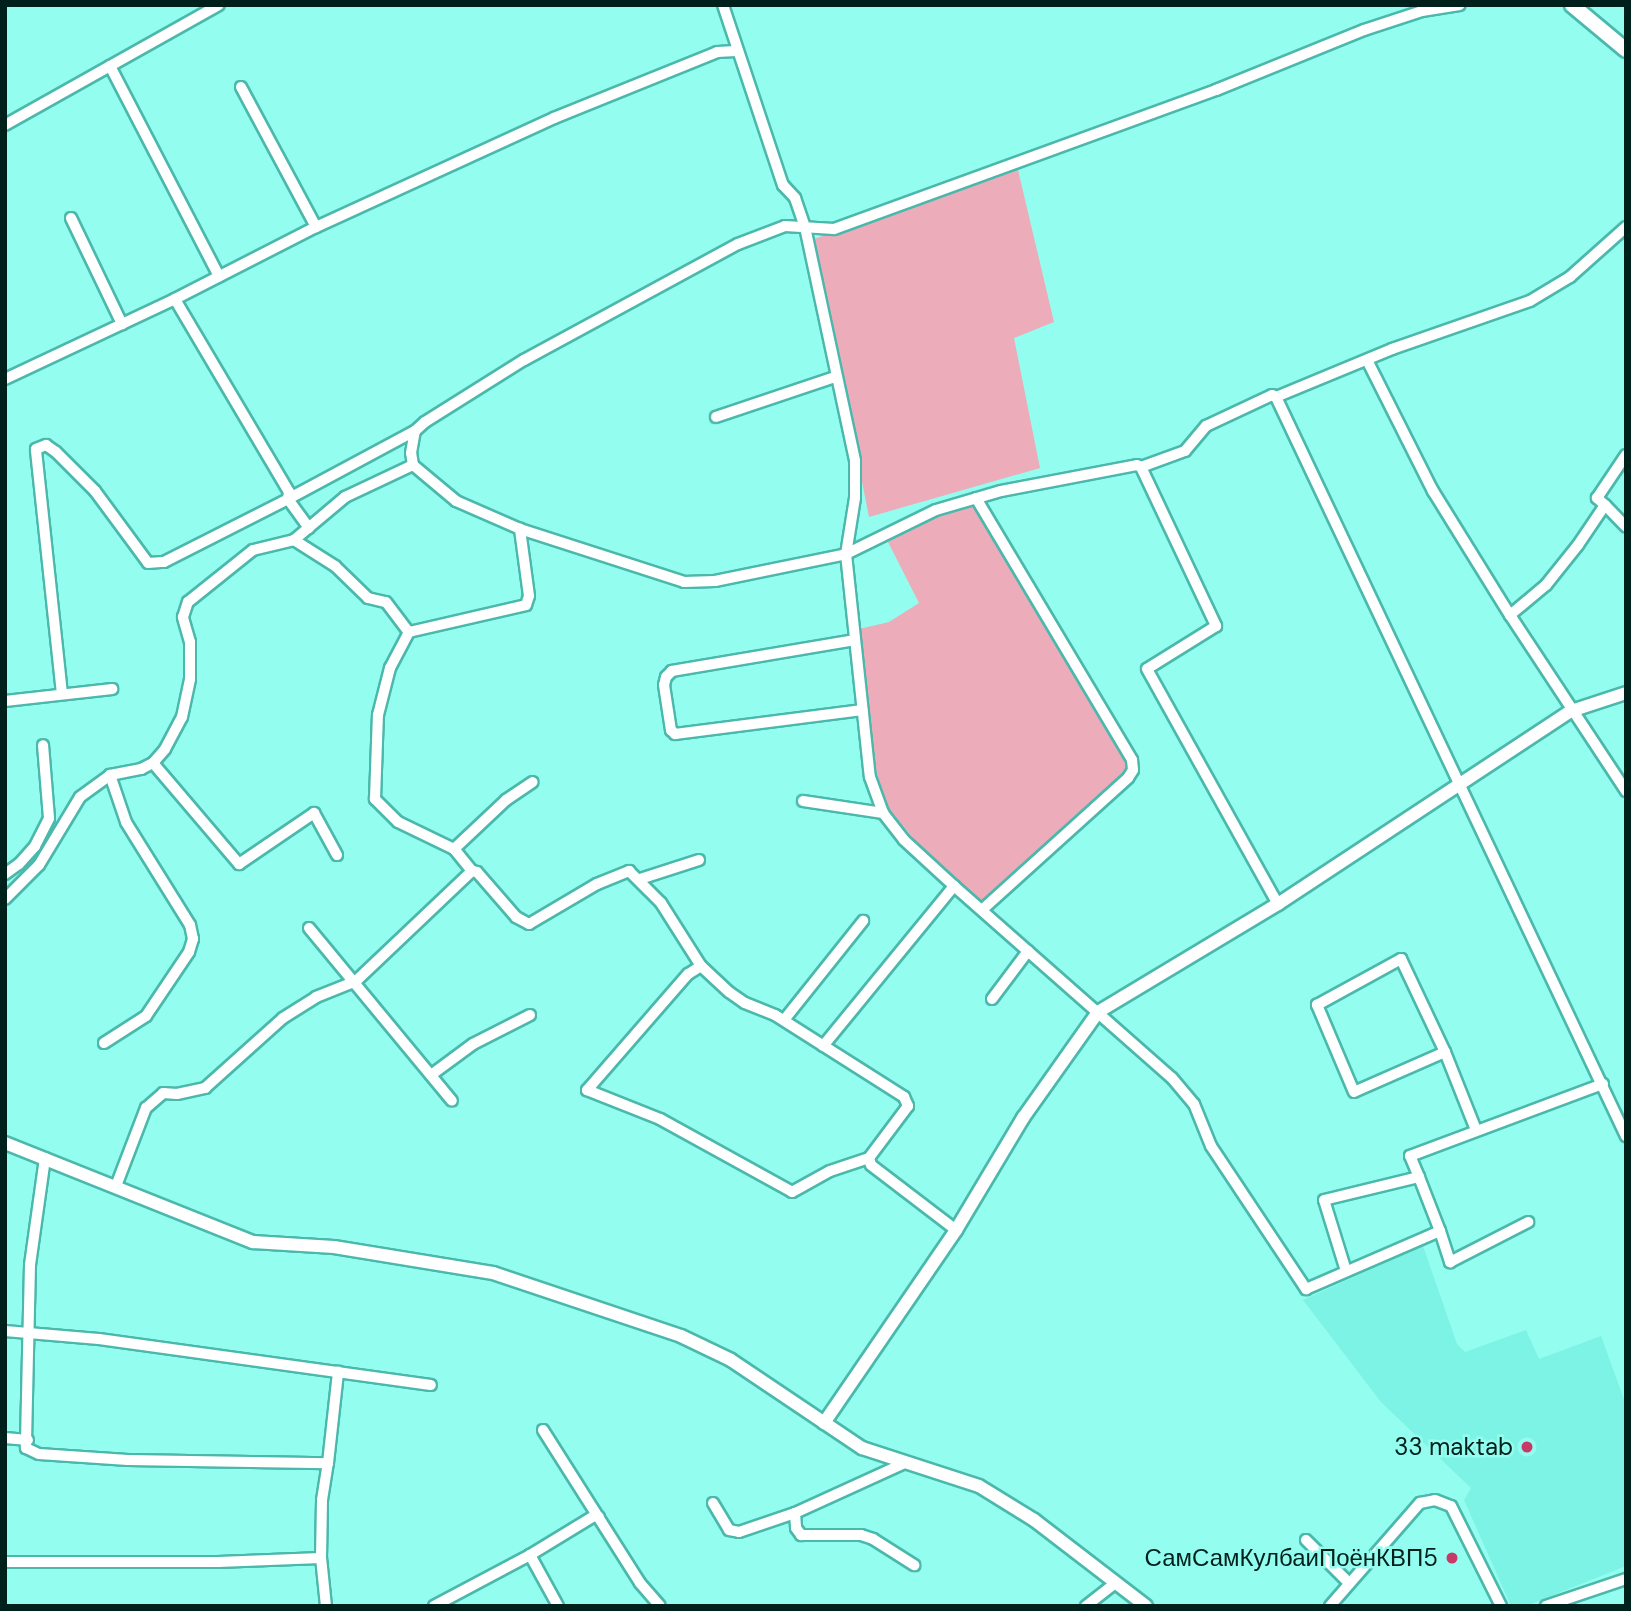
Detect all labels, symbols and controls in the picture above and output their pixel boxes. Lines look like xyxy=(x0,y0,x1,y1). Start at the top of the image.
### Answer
place label: 33 maktab xyxy=(1394,1433,1513,1461)
marker: 33 maktab xyxy=(1519,1439,1535,1455)
place label: СамСамКулбаиПоёнКВП5 xyxy=(1145,1544,1438,1572)
marker: СамСамКулбаиПоёнКВП5 xyxy=(1444,1550,1460,1566)

